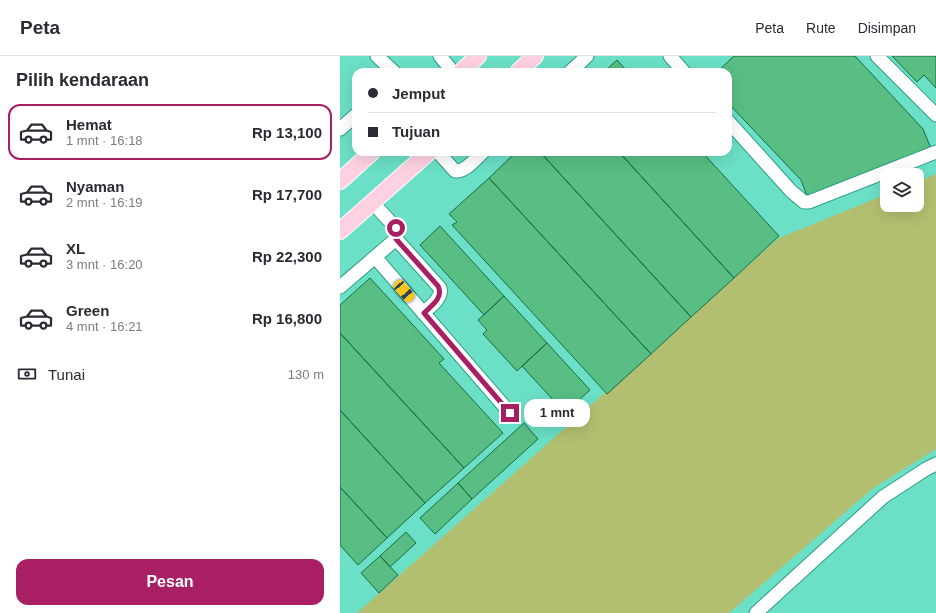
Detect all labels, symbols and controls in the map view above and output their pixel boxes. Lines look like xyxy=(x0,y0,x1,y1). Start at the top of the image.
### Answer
text: Peta xyxy=(20,17,60,38)
text: Peta xyxy=(755,20,784,36)
text: Rute xyxy=(806,20,836,36)
text: Disimpan xyxy=(858,20,916,36)
text: Pilih kendaraan xyxy=(16,70,149,90)
text: Jemput xyxy=(392,85,445,102)
icon: car xyxy=(18,114,54,150)
text: Hemat xyxy=(66,116,112,133)
text: Tujuan xyxy=(392,123,440,140)
text: Rp 13,100 xyxy=(252,124,322,141)
text: 1 mnt · 16:18 xyxy=(66,133,143,148)
map controls xyxy=(880,168,924,212)
button: layers xyxy=(880,168,924,212)
icon: car xyxy=(18,176,54,212)
text: Nyaman xyxy=(66,178,124,195)
text: Rp 17,700 xyxy=(252,186,322,203)
text: 2 mnt · 16:19 xyxy=(66,195,143,210)
route start xyxy=(387,219,405,237)
icon: car xyxy=(18,238,54,274)
text: XL xyxy=(66,240,85,257)
text: Rp 22,300 xyxy=(252,248,322,265)
text: 3 mnt · 16:20 xyxy=(66,257,143,272)
car xyxy=(392,278,416,304)
icon: car xyxy=(18,300,54,336)
text: Green xyxy=(66,302,109,319)
text: Rp 16,800 xyxy=(252,310,322,327)
text: 4 mnt · 16:21 xyxy=(66,319,143,334)
icon: cash xyxy=(16,363,38,385)
text: Tunai xyxy=(48,366,85,383)
text: 130 m xyxy=(288,367,324,382)
callout: 1 mnt xyxy=(524,399,590,427)
route end xyxy=(501,404,519,422)
text: 1 mnt xyxy=(540,405,574,420)
button: Pesan xyxy=(16,559,324,605)

